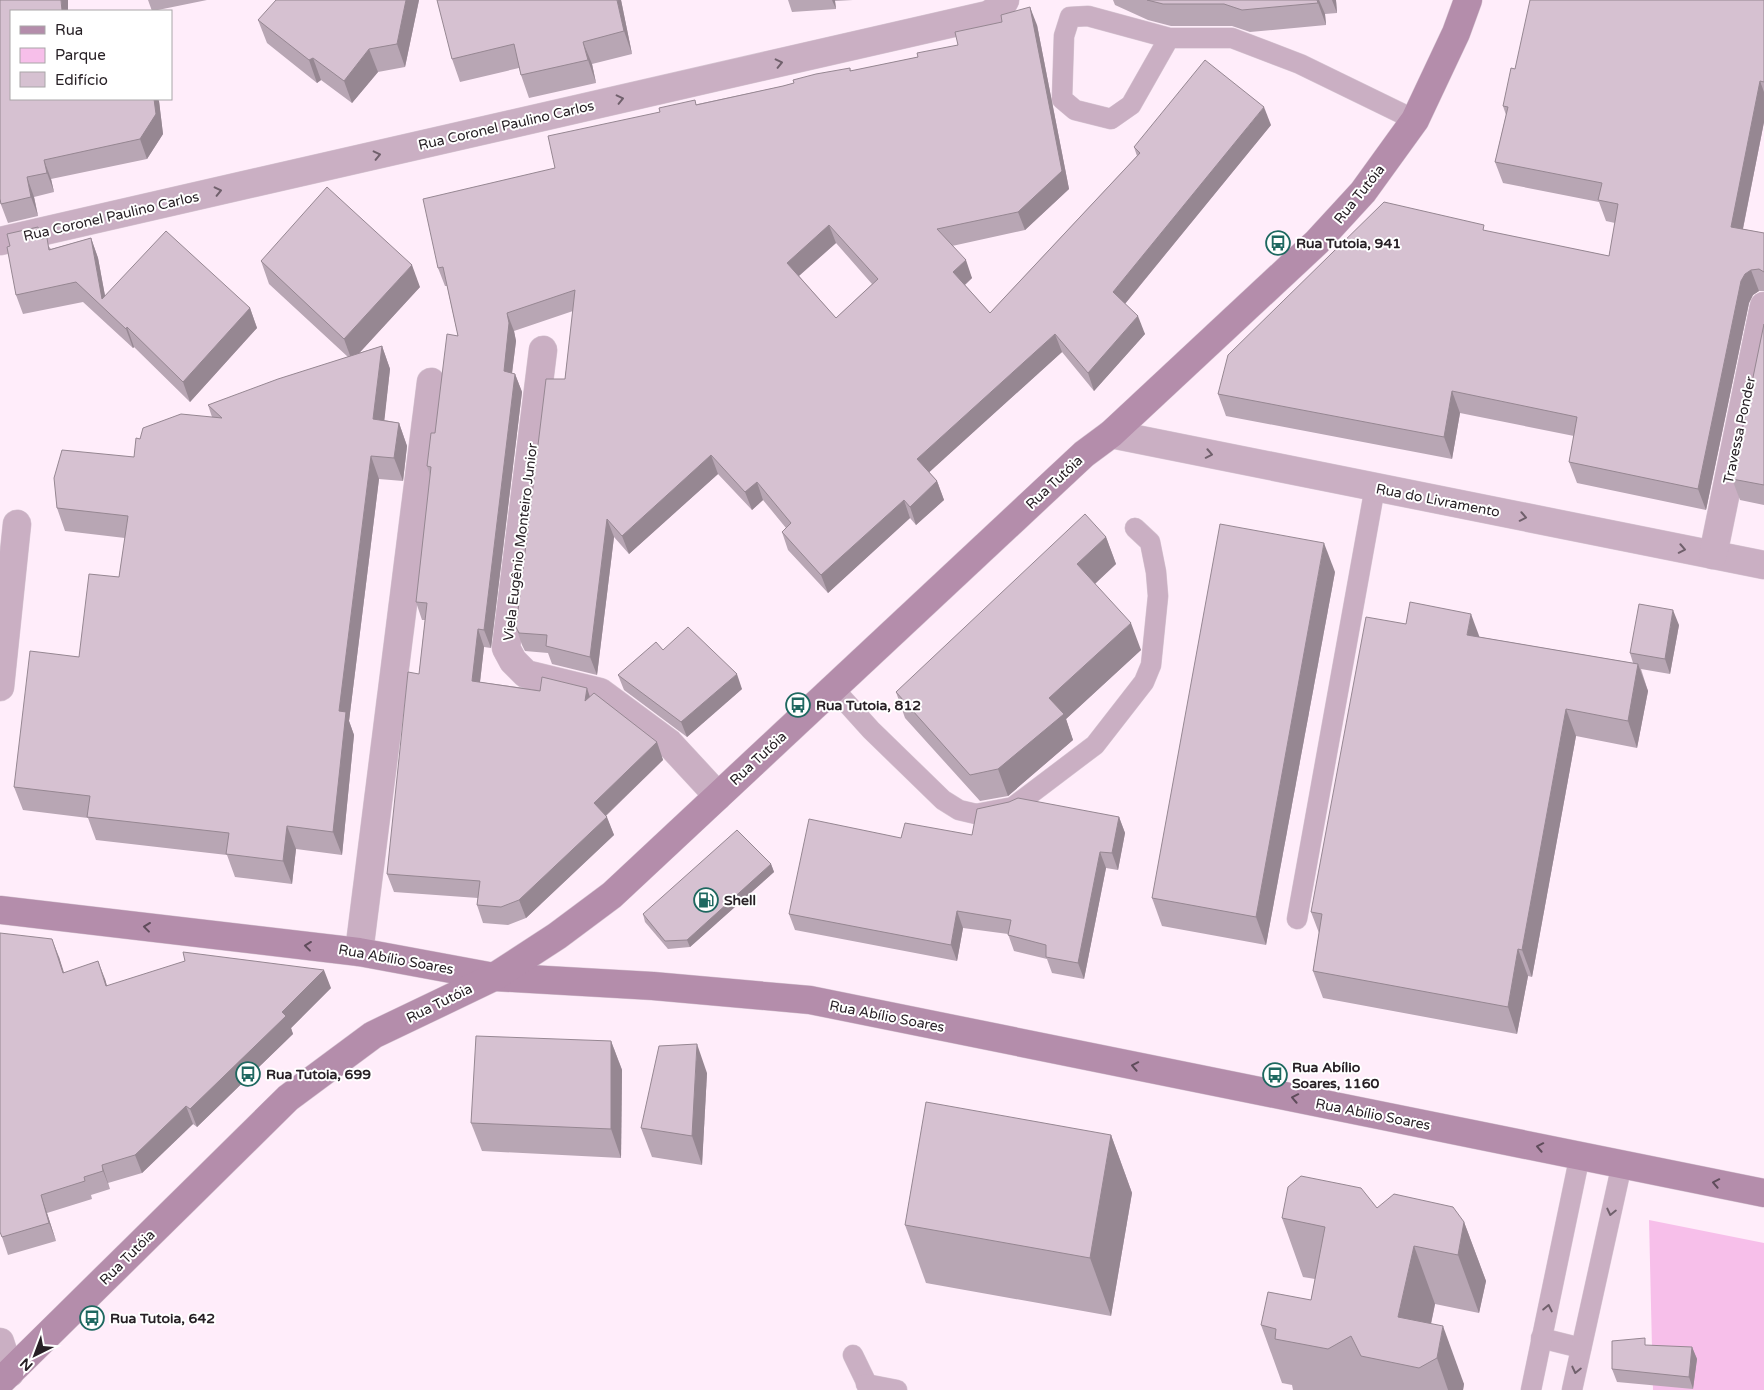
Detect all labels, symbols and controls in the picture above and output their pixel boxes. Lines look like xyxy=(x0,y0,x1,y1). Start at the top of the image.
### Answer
legend xyxy=(10,10,172,100)
text: Rua xyxy=(55,21,83,39)
text: Parque xyxy=(55,46,106,64)
one-way arrow xyxy=(774,58,783,69)
text: Edifício xyxy=(55,71,108,89)
one-way arrow xyxy=(616,94,625,105)
street label: Rua Coronel Paulino Carlos xyxy=(417,97,596,154)
one-way arrow xyxy=(372,150,381,161)
street label: Rua Tutóia xyxy=(1330,161,1388,227)
one-way arrow xyxy=(214,186,223,197)
street label: Rua Coronel Paulino Carlos xyxy=(22,188,201,245)
bus stop icon: Rua Tutoia, 941 xyxy=(1265,230,1291,256)
place label: Rua Tutoia, 941 xyxy=(1296,235,1401,252)
street label: Travessa Ponder xyxy=(1720,374,1759,485)
street label: Viela Eugênio Monteiro Junior xyxy=(500,441,541,642)
one-way arrow xyxy=(1205,448,1214,458)
street label: Rua Tutóia xyxy=(1022,452,1086,513)
street label: Rua do Livramento xyxy=(1374,480,1501,521)
one-way arrow xyxy=(1518,511,1527,522)
one-way arrow xyxy=(1678,543,1687,554)
bus stop icon: Rua Tutoia, 812 xyxy=(785,692,811,718)
place label: Rua Tutoia, 812 xyxy=(816,697,921,714)
street label: Rua Tutóia xyxy=(726,728,790,789)
fuel station icon: Shell xyxy=(693,887,719,913)
place label: Shell xyxy=(724,892,756,909)
one-way arrow xyxy=(143,922,151,933)
one-way arrow xyxy=(304,941,312,952)
street label: Rua Abílio Soares xyxy=(337,941,455,978)
street label: Rua Tutóia xyxy=(403,980,475,1027)
street label: Rua Abílio Soares xyxy=(828,997,946,1036)
place label: Rua Abílio Soares, 1160 xyxy=(1292,1059,1379,1092)
bus stop icon: Rua Tutoia, 699 xyxy=(235,1061,261,1087)
one-way arrow xyxy=(1131,1061,1140,1072)
bus stop icon: Rua Abílio Soares, 1160 xyxy=(1262,1062,1288,1088)
place label: Rua Tutoia, 699 xyxy=(266,1066,371,1083)
one-way arrow xyxy=(1290,1093,1299,1104)
street label: Rua Abílio Soares xyxy=(1314,1095,1432,1134)
one-way arrow xyxy=(1535,1143,1544,1153)
one-way arrow xyxy=(1712,1178,1721,1189)
one-way arrow xyxy=(1606,1207,1617,1216)
street label: Rua Tutóia xyxy=(96,1226,159,1289)
one-way arrow xyxy=(1542,1303,1553,1312)
bus stop icon: Rua Tutoia, 642 xyxy=(79,1305,105,1331)
place label: Rua Tutoia, 642 xyxy=(110,1310,215,1327)
north arrow xyxy=(10,1330,60,1380)
text: N xyxy=(17,1354,37,1374)
one-way arrow xyxy=(1571,1366,1582,1375)

